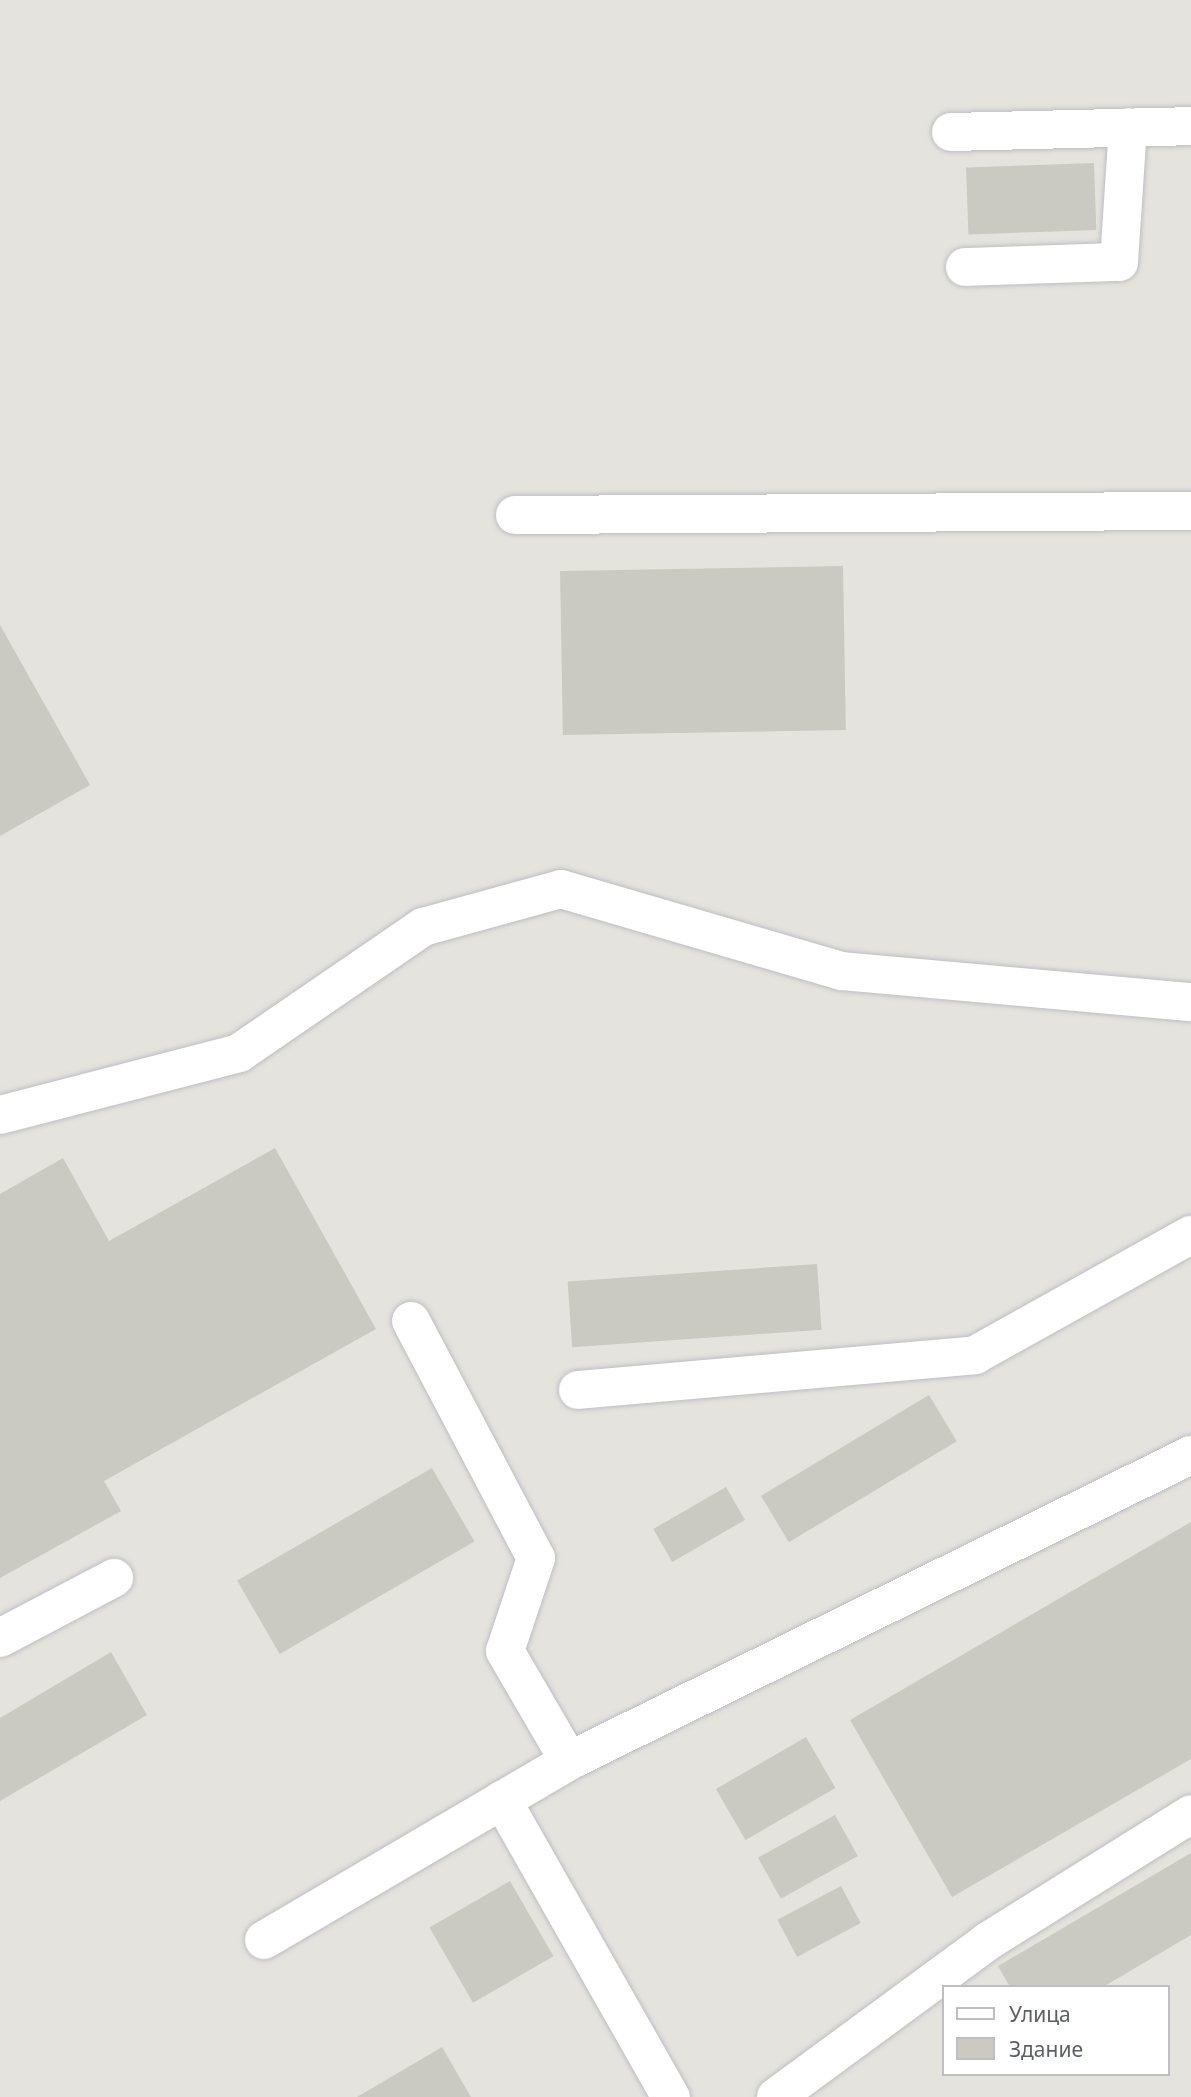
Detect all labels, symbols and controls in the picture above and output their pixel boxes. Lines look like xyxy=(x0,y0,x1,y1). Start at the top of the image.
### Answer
legend xyxy=(942,1985,1170,2076)
text: Улица xyxy=(1009,2000,1071,2028)
text: Здание xyxy=(1009,2035,1083,2063)

